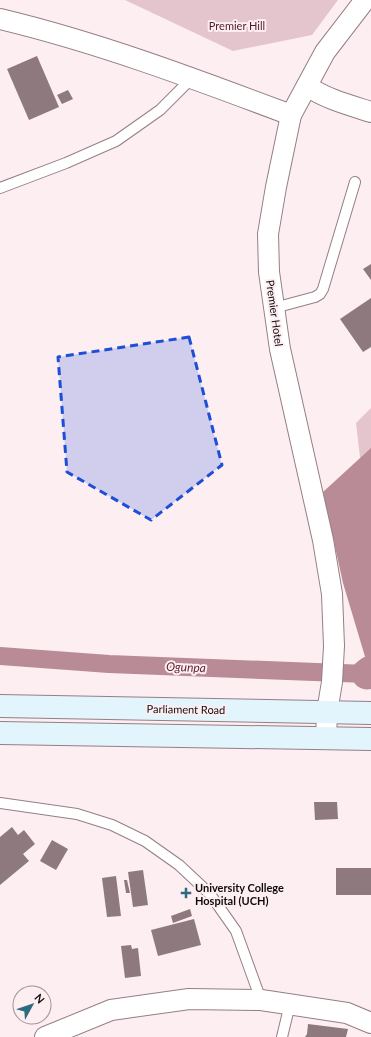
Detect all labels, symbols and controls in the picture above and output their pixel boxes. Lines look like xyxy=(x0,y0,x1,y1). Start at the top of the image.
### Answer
park label: Premier Hill xyxy=(209,19,265,32)
street label: Premier Hotel xyxy=(264,279,286,347)
water label: Ogunpa xyxy=(166,659,206,675)
street label: Parliament Road xyxy=(147,702,225,716)
place label: University College Hospital (UCH) xyxy=(195,881,284,907)
marker: University College Hospital (UCH) xyxy=(180,887,192,899)
north arrow xyxy=(12,985,52,1025)
text: N xyxy=(32,991,48,1006)

